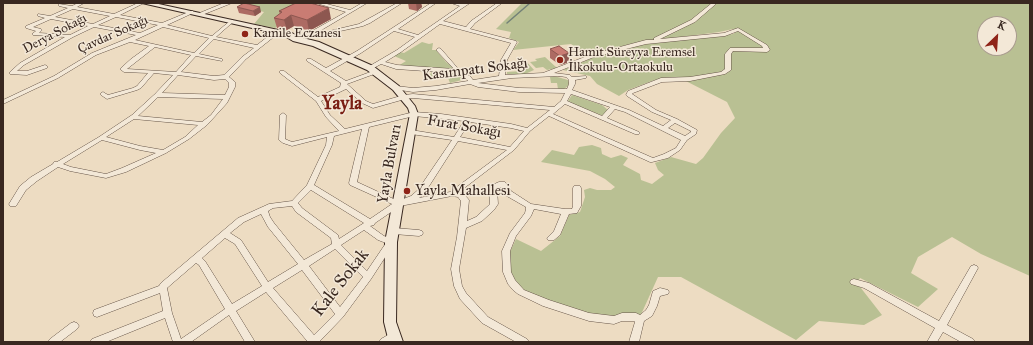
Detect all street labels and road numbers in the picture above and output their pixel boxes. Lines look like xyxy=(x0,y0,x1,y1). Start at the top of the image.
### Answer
street label: Derya Sokağı xyxy=(20,11,90,57)
street label: Çavdar Sokağı xyxy=(75,13,151,57)
street label: Kasımpatı Sokağı xyxy=(421,55,529,85)
street label: Fırat Sokağı xyxy=(425,112,503,142)
street label: Yayla Bulvarı xyxy=(374,123,406,205)
street label: Kale Sokak xyxy=(308,245,374,321)

